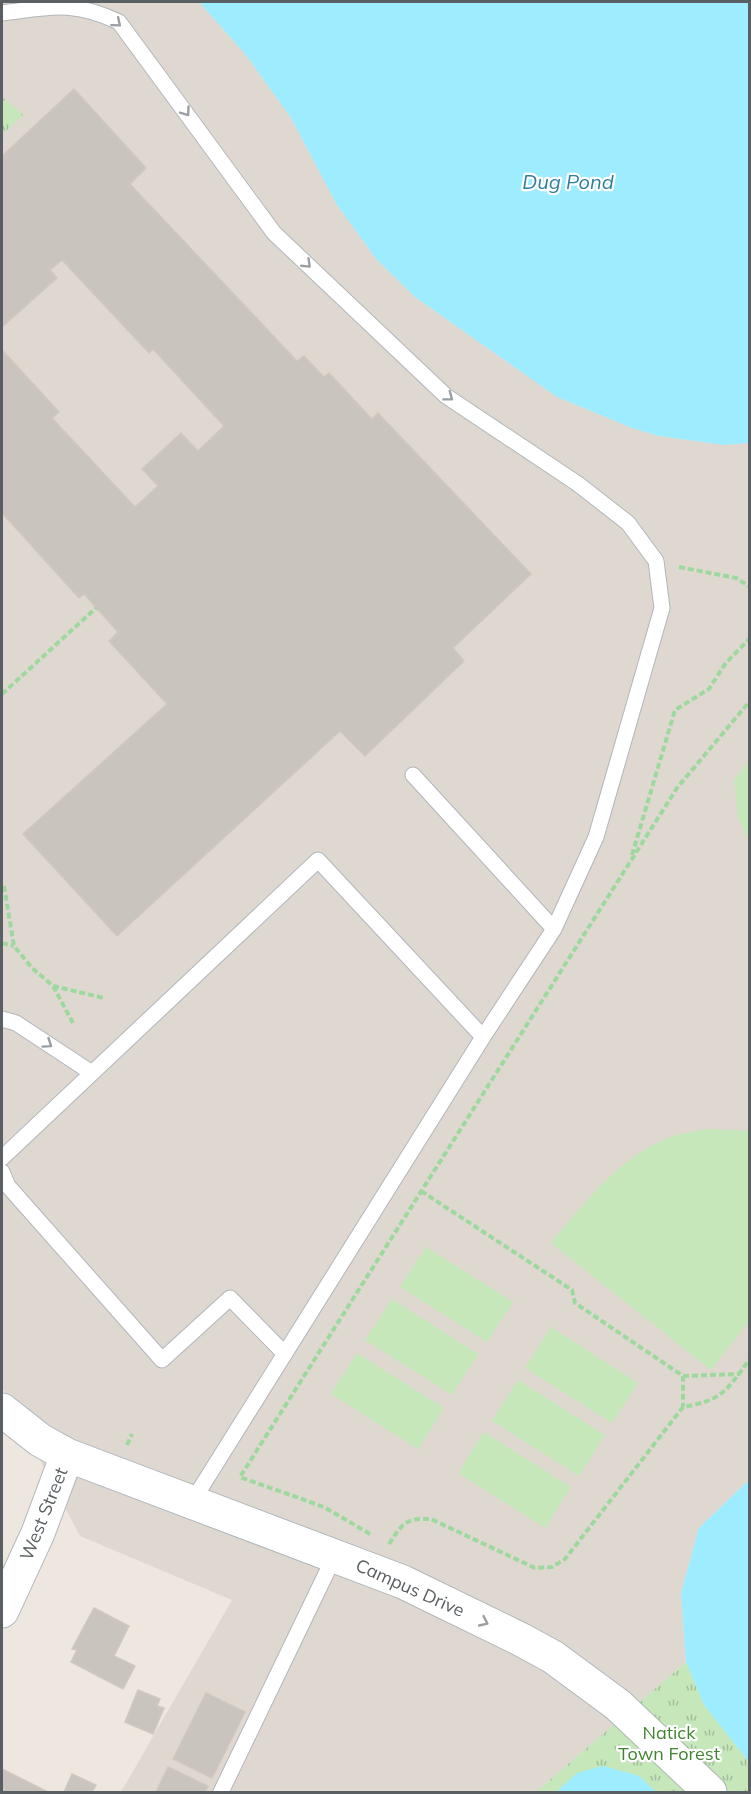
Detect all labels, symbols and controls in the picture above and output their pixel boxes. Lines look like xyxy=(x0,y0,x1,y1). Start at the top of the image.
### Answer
one-way arrow xyxy=(111,16,122,27)
one-way arrow xyxy=(179,105,190,116)
water label: Dug Pond xyxy=(522,169,614,194)
one-way arrow xyxy=(300,257,310,268)
one-way arrow xyxy=(442,390,453,401)
one-way arrow xyxy=(41,1037,52,1048)
street label: West Street xyxy=(14,1464,73,1564)
street label: Campus Drive xyxy=(352,1553,468,1622)
one-way arrow xyxy=(477,1614,488,1626)
park label: Natick Town Forest xyxy=(618,1721,720,1765)

